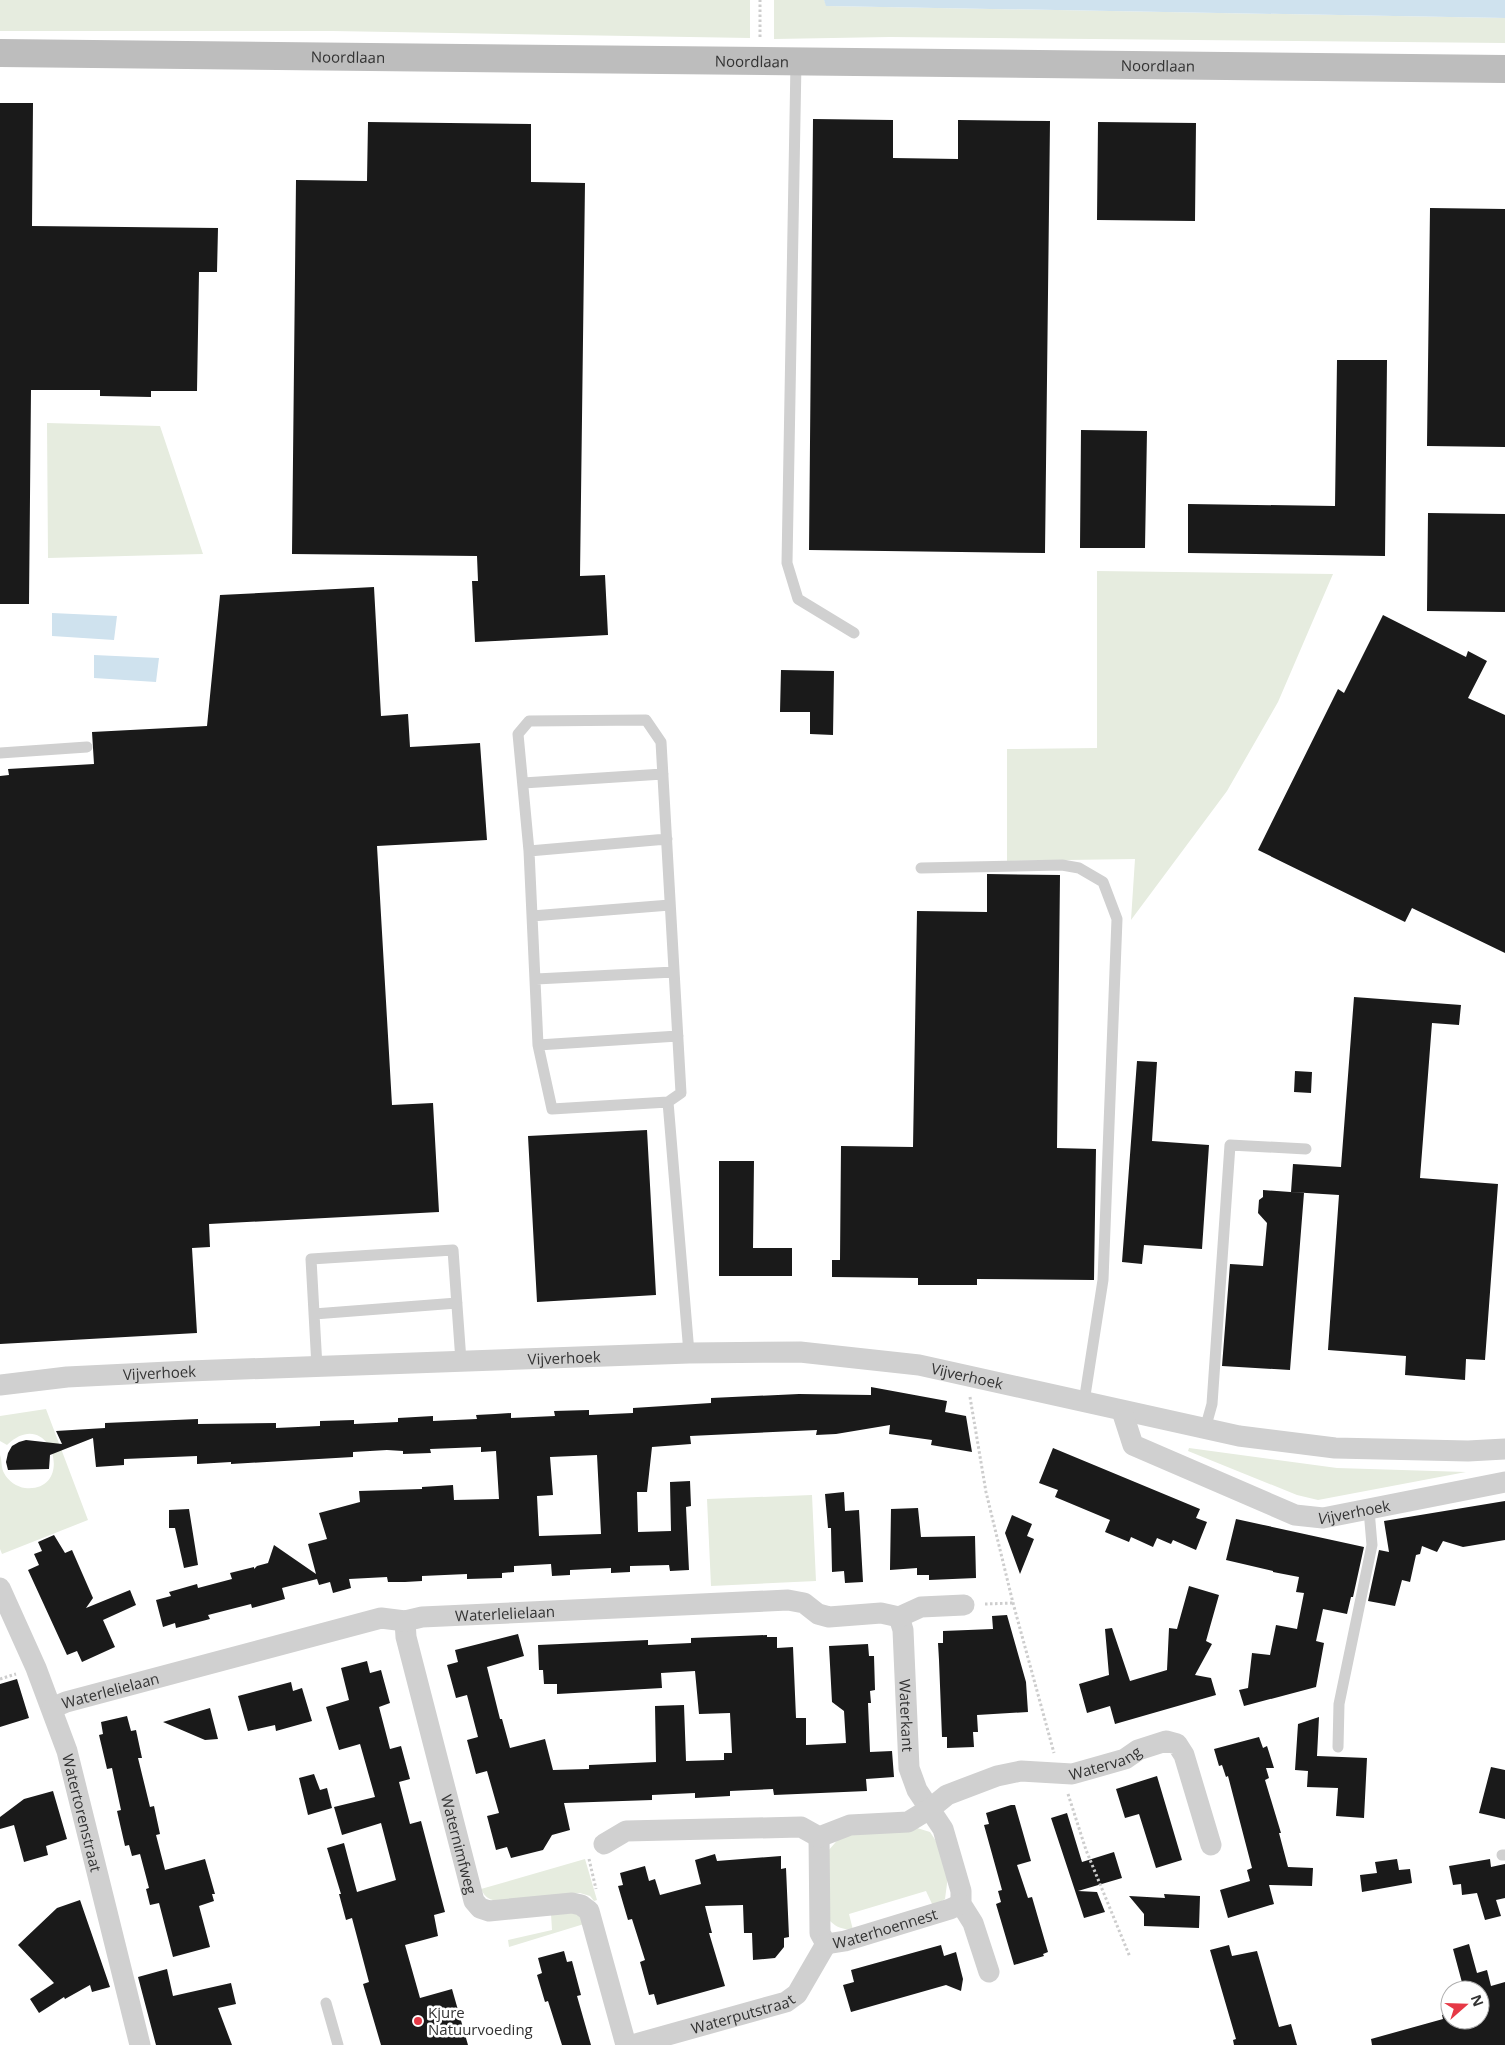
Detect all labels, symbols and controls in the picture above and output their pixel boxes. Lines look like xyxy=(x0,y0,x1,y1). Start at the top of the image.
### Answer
street label: Noordlaan xyxy=(311,46,385,67)
street label: Noordlaan xyxy=(715,51,789,71)
street label: Noordlaan xyxy=(1121,55,1195,76)
street label: Vijverhoek xyxy=(527,1346,601,1369)
street label: Vijverhoek xyxy=(929,1358,1005,1393)
street label: Vijverhoek xyxy=(122,1361,196,1384)
street label: Vijverhoek xyxy=(1317,1495,1392,1528)
street label: Waterlelielaan xyxy=(455,1601,555,1625)
street label: Waterlelielaan xyxy=(59,1668,161,1713)
street label: Waterkant xyxy=(895,1678,918,1752)
street label: Watervang xyxy=(1067,1741,1145,1784)
street label: Watertorenstraat xyxy=(58,1752,107,1874)
street label: Waternimfweg xyxy=(437,1792,482,1896)
street label: Waterhoennest xyxy=(831,1903,940,1953)
north arrow xyxy=(1440,1980,1490,2030)
street label: Waterputstraat xyxy=(689,1989,799,2038)
text: N xyxy=(1467,1992,1489,2009)
place label: Kjure Natuurvoeding xyxy=(428,2002,533,2039)
marker: Kjure Natuurvoeding xyxy=(412,2015,424,2027)

